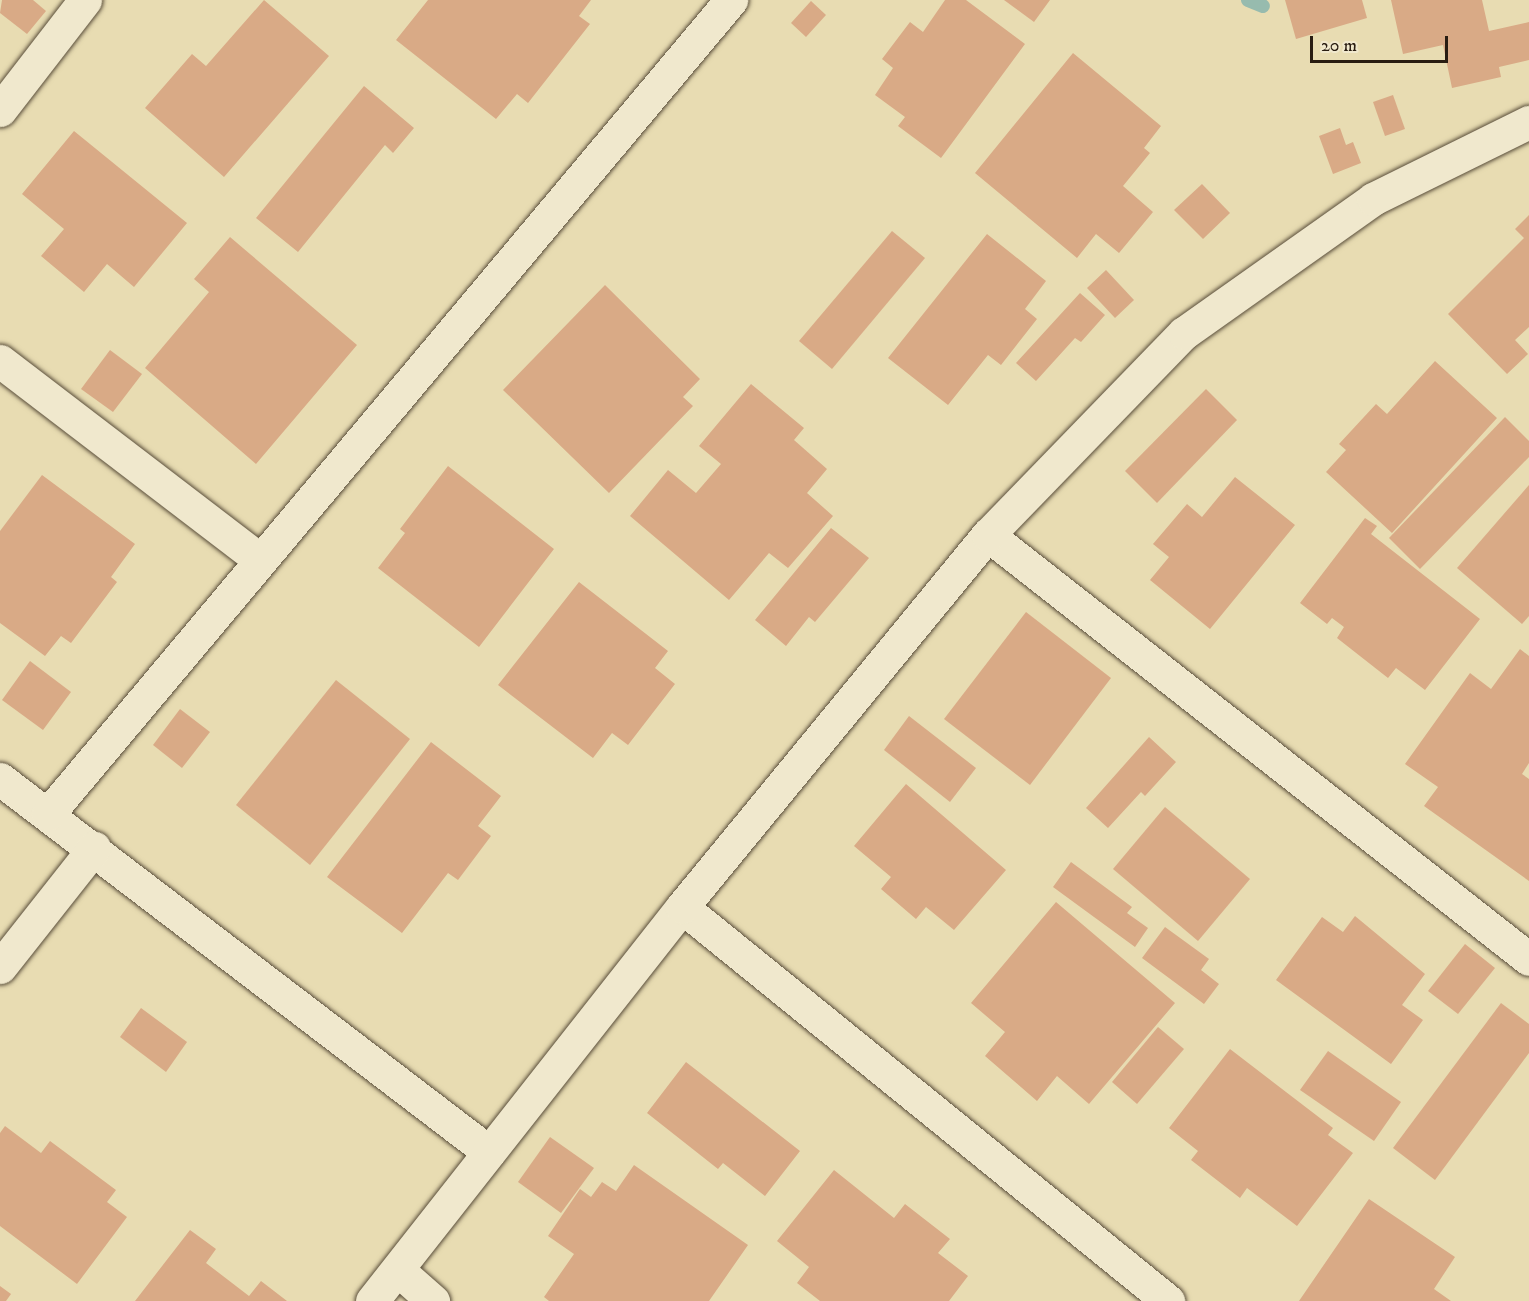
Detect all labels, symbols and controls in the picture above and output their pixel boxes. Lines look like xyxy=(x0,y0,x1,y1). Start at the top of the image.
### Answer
scale bar xyxy=(1313,24,1451,62)
text: 20 m xyxy=(1321,35,1357,57)

